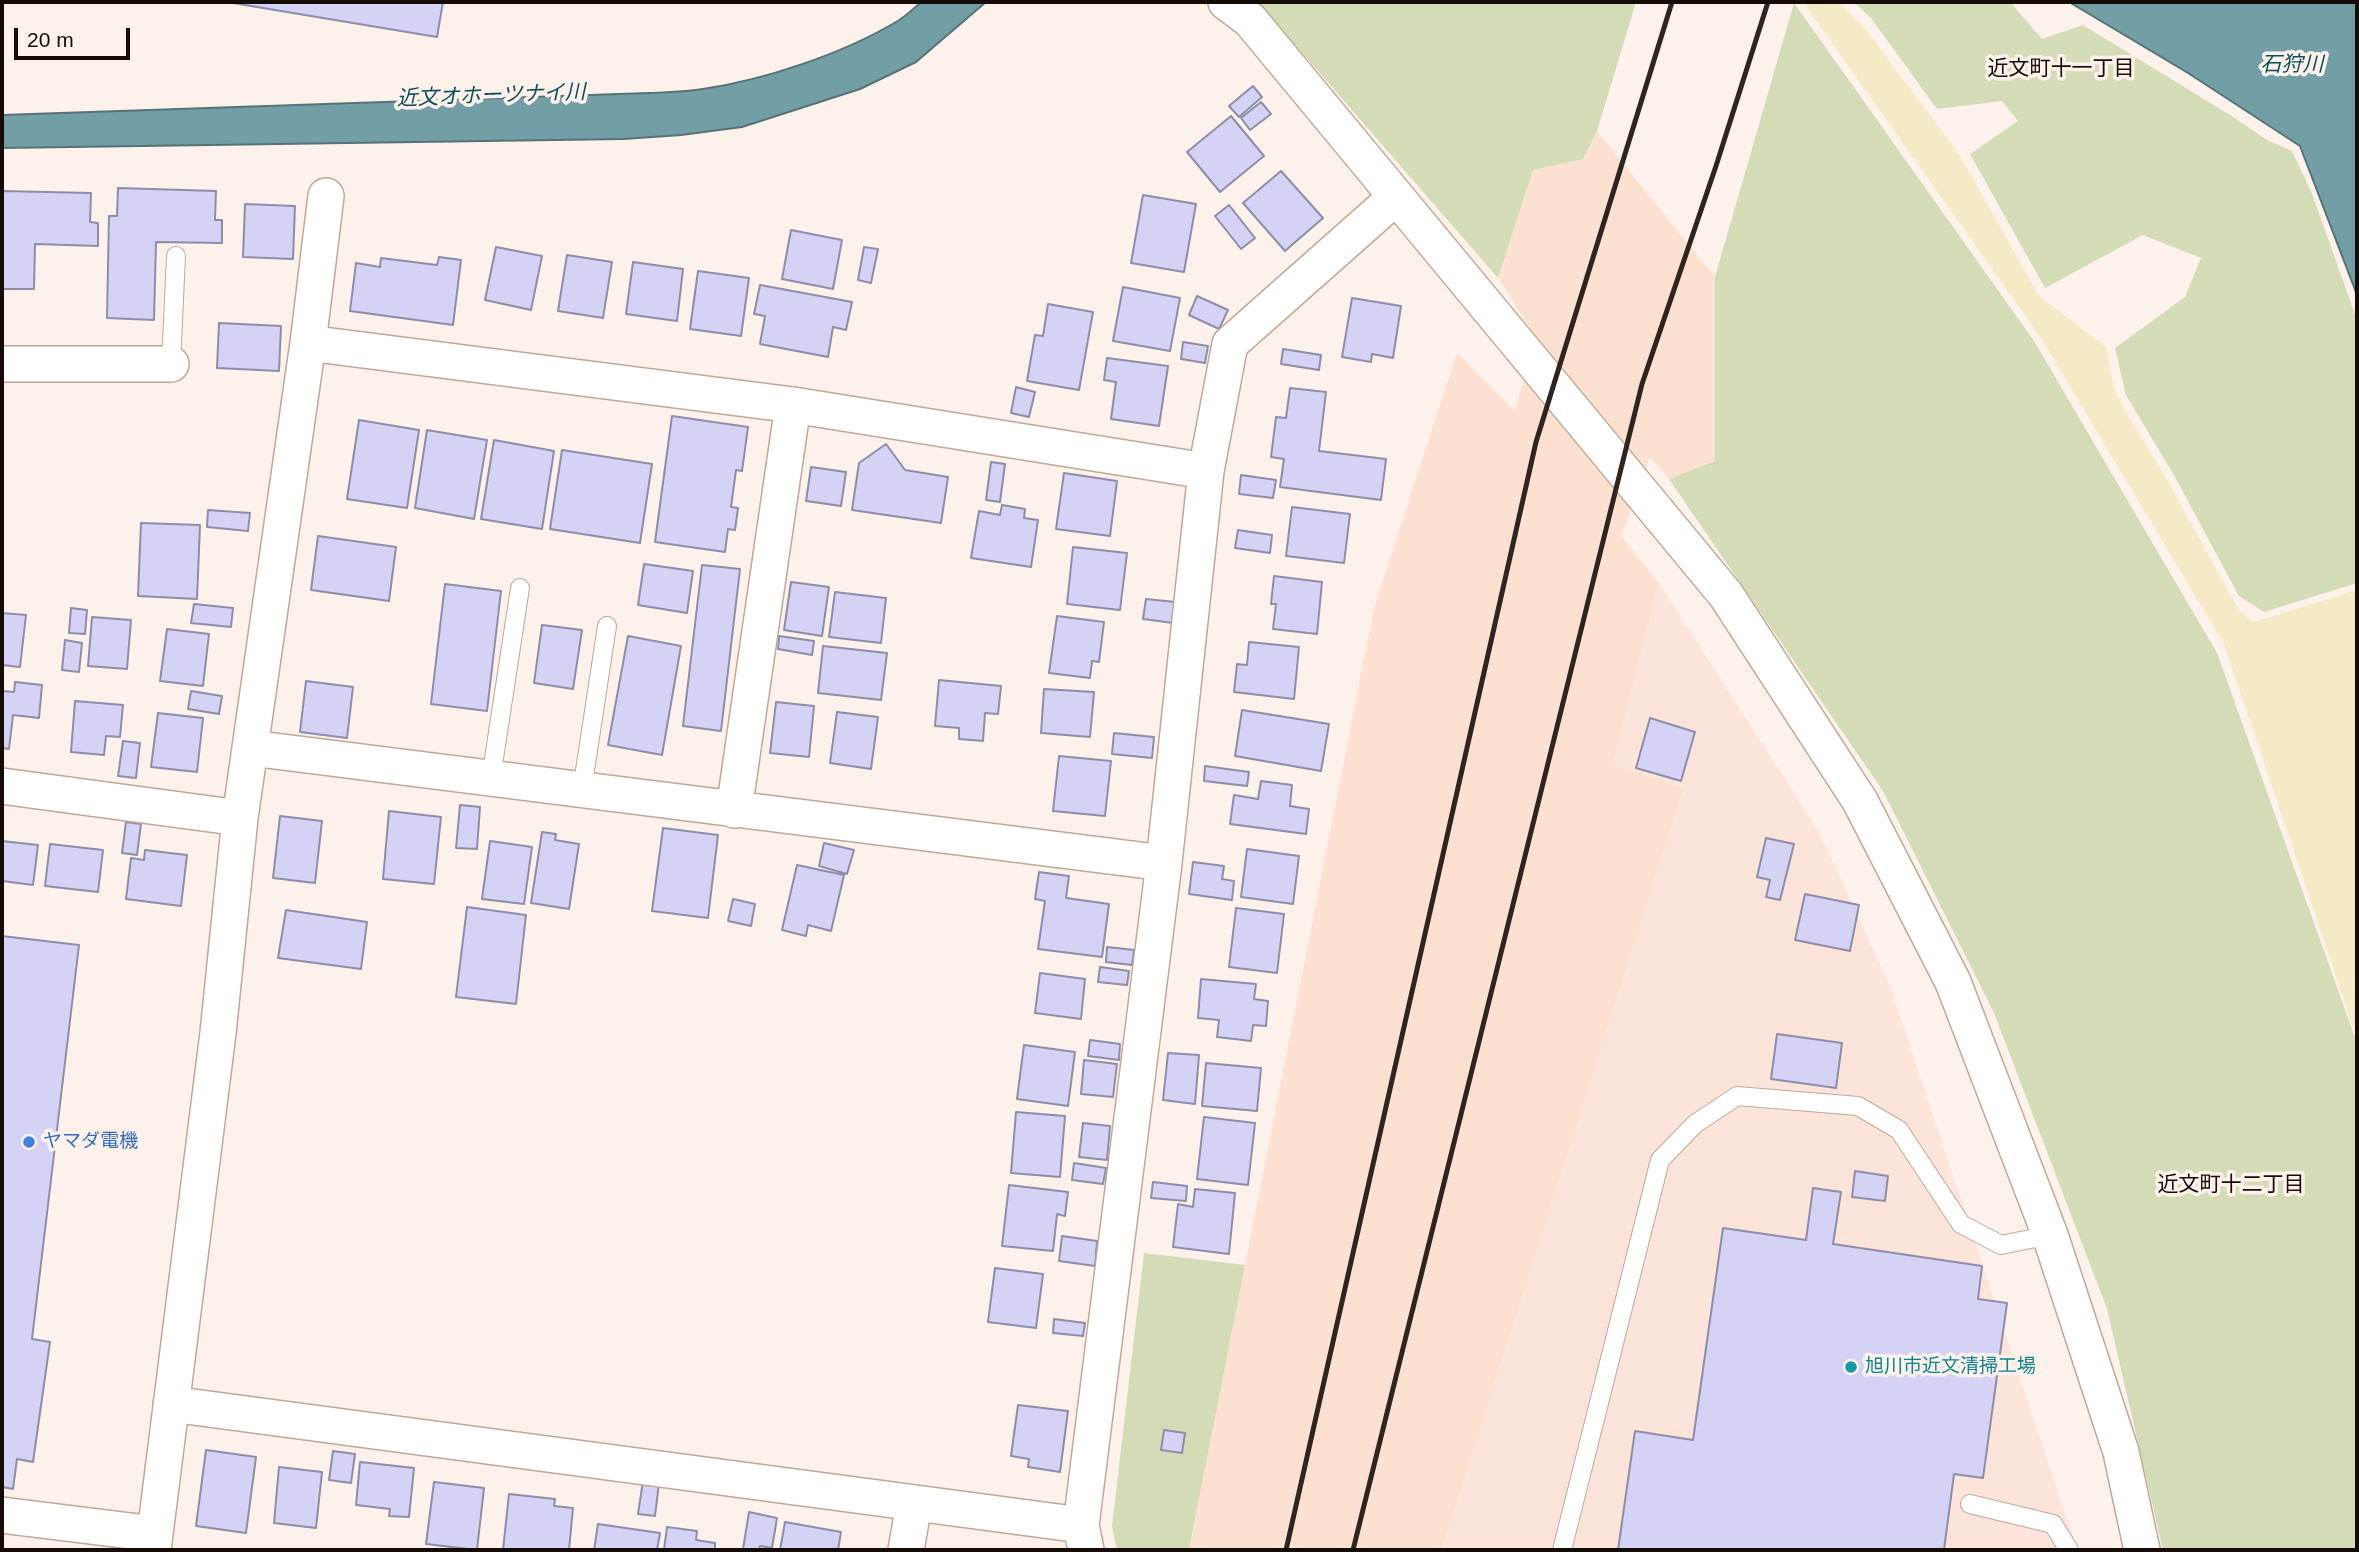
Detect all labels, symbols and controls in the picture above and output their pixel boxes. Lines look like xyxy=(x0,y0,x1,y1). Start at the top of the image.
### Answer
scale bar xyxy=(18,14,133,58)
text: 20 m xyxy=(27,28,74,51)
water label: 石狩川 xyxy=(2261,52,2323,78)
district label: 近文町十一丁目 xyxy=(1988,56,2134,82)
water label: 近文オホーツナイ川 xyxy=(396,80,586,112)
place label: ヤマダ電機 xyxy=(43,1131,138,1153)
marker: ヤマダ電機 xyxy=(21,1134,37,1150)
district label: 近文町十二丁目 xyxy=(2158,1172,2304,1198)
place label: 旭川市近文清掃工場 xyxy=(1865,1356,2036,1378)
marker: 旭川市近文清掃工場 xyxy=(1843,1359,1859,1375)

